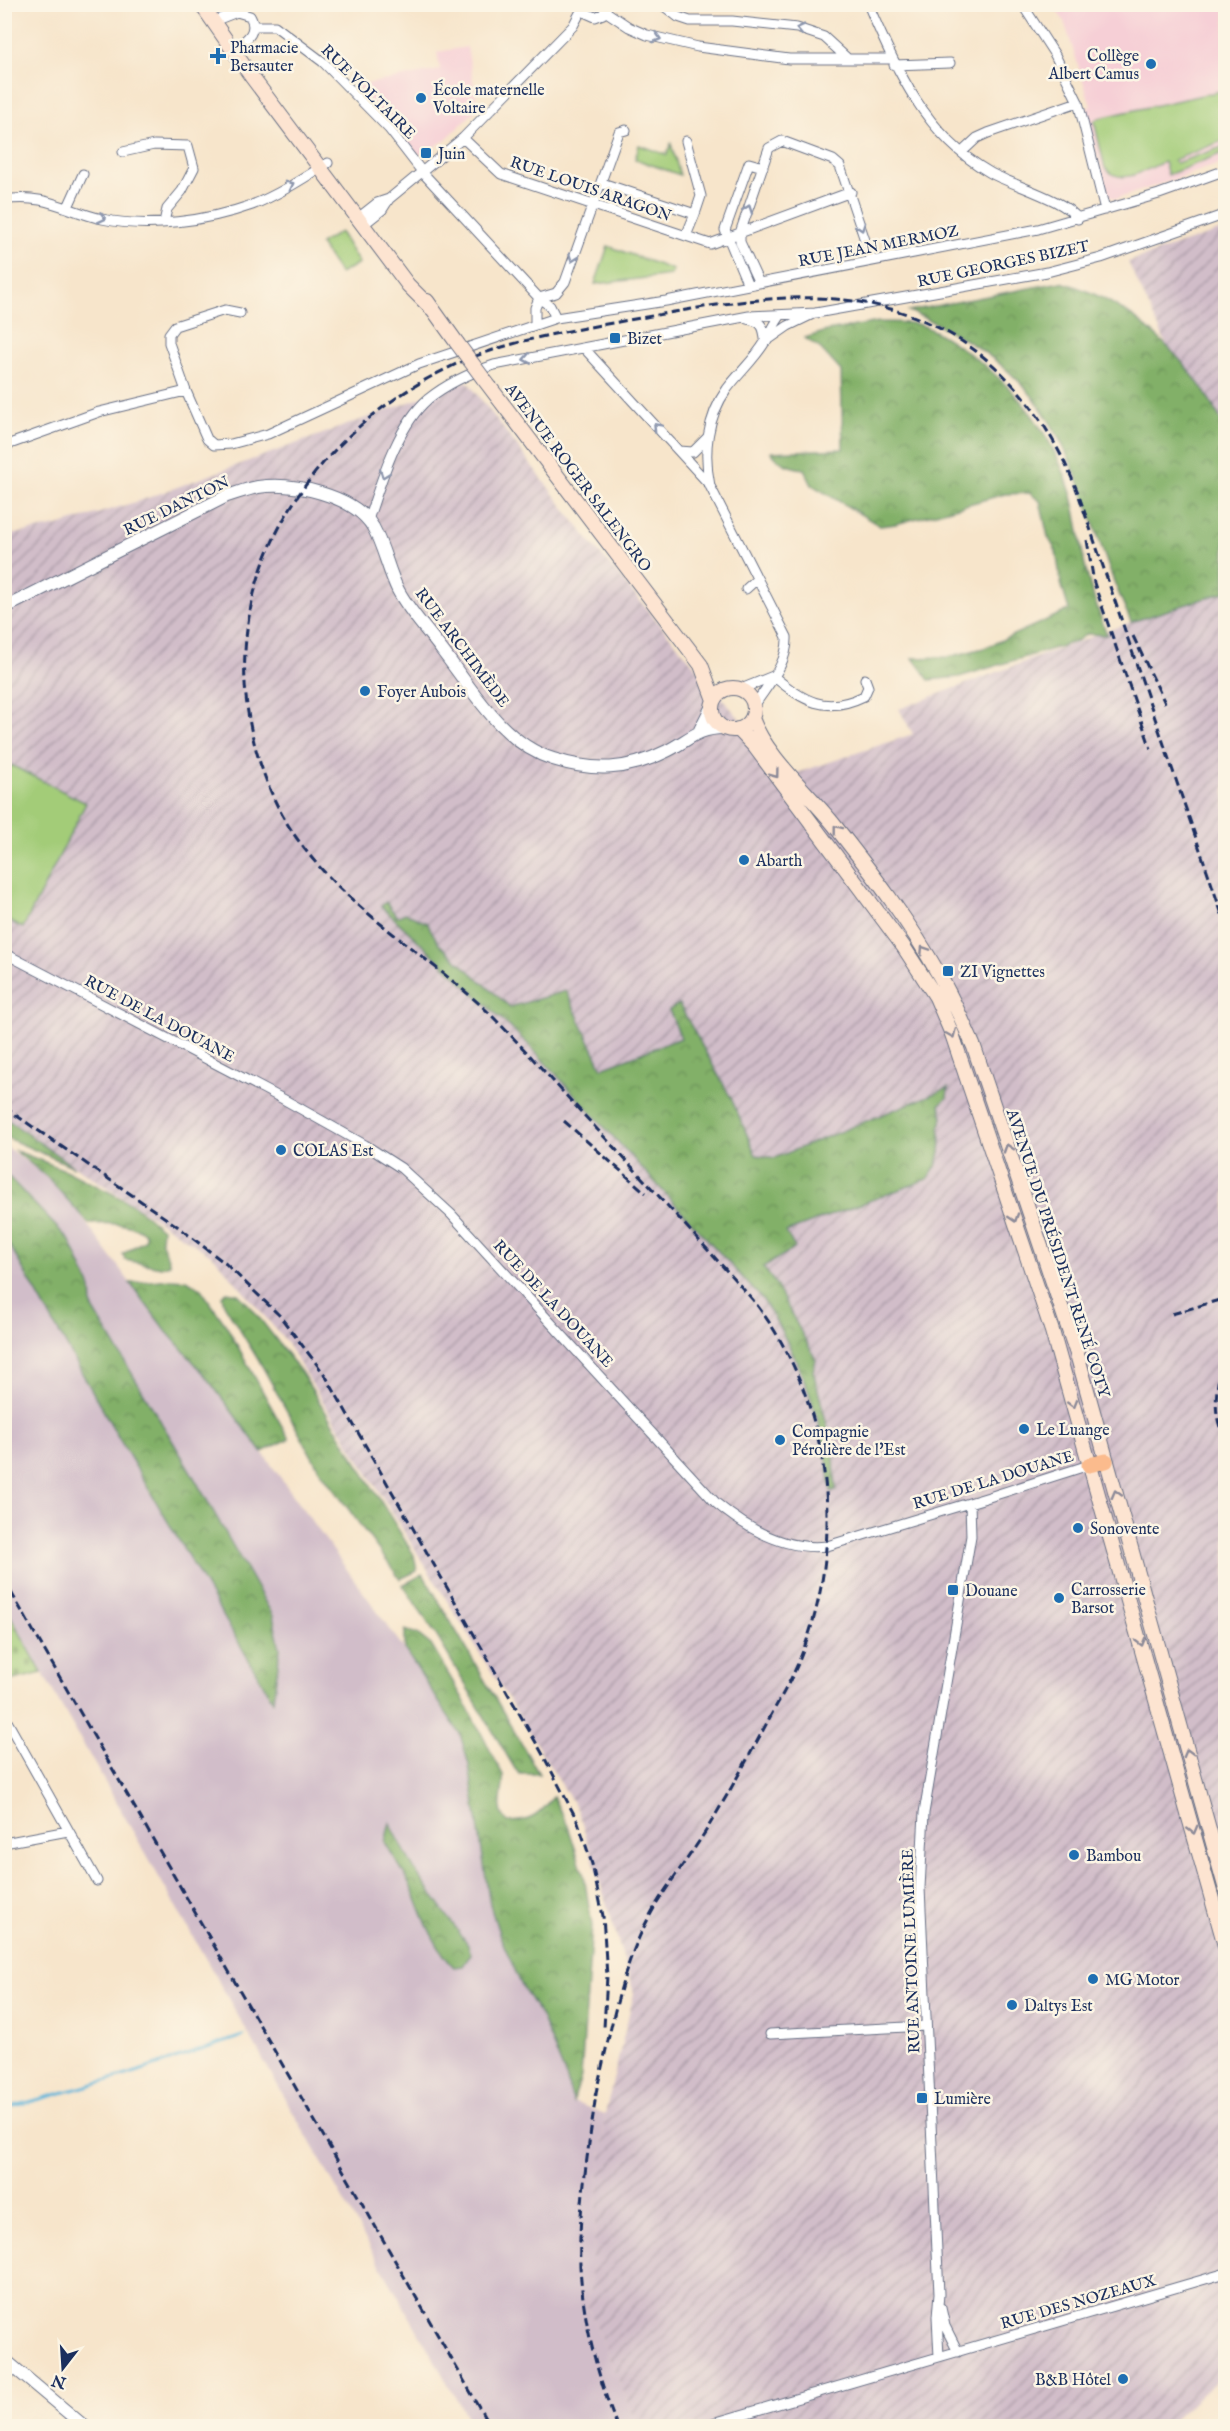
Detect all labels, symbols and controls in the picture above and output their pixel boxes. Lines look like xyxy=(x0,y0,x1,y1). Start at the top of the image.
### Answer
one-way arrow xyxy=(795,24,805,37)
one-way arrow xyxy=(651,31,662,43)
place label: Pharmacie Bersauter xyxy=(230,39,298,77)
street label: RUE VOLTAIRE xyxy=(316,41,419,144)
place label: Collège Albert Camus xyxy=(1048,47,1139,85)
marker: Pharmacie Bersauter xyxy=(211,49,225,63)
marker: Collège Albert Camus xyxy=(1144,57,1158,71)
place label: École maternelle Voltaire xyxy=(432,79,545,119)
marker: École maternelle Voltaire xyxy=(414,91,428,105)
place label: Juin xyxy=(436,145,466,165)
marker: Juin xyxy=(419,146,433,160)
street label: RUE LOUIS ARAGON xyxy=(507,153,674,227)
one-way arrow xyxy=(283,181,294,193)
one-way arrow xyxy=(741,204,754,215)
one-way arrow xyxy=(97,211,107,224)
one-way arrow xyxy=(854,221,867,232)
street label: RUE JEAN MERMOZ xyxy=(796,222,960,272)
street label: RUE GEORGES BIZET xyxy=(916,237,1092,293)
one-way arrow xyxy=(568,252,581,263)
place label: Bizet xyxy=(627,330,663,350)
marker: Bizet xyxy=(608,331,622,345)
one-way arrow xyxy=(522,352,532,365)
street label: AVENUE ROGER SALENGRO xyxy=(499,379,655,576)
one-way arrow xyxy=(653,423,664,434)
one-way arrow xyxy=(379,468,392,479)
street label: RUE DANTON xyxy=(121,472,233,541)
street label: RUE ARCHIMÈDE xyxy=(410,583,514,712)
place label: Foyer Aubois xyxy=(377,683,466,703)
marker: Foyer Aubois xyxy=(358,684,372,698)
one-way arrow xyxy=(768,767,779,778)
one-way arrow xyxy=(834,825,845,836)
place label: Abarth xyxy=(755,852,803,872)
marker: Abarth xyxy=(737,853,751,867)
one-way arrow xyxy=(920,946,931,957)
place label: ZI Vignettes xyxy=(960,963,1045,983)
marker: ZI Vignettes xyxy=(941,964,955,978)
street label: RUE DE LA DOUANE xyxy=(81,972,238,1068)
one-way arrow xyxy=(945,1027,957,1038)
street label: AVENUE DU PRÉSIDENT RENÉ COTY xyxy=(1001,1105,1116,1402)
place label: COLAS Est xyxy=(293,1142,374,1162)
marker: COLAS Est xyxy=(274,1143,288,1157)
one-way arrow xyxy=(1003,1143,1016,1154)
one-way arrow xyxy=(1007,1212,1020,1223)
street label: RUE DE LA DOUANE xyxy=(488,1236,617,1372)
one-way arrow xyxy=(1065,1399,1078,1409)
place label: Le Luange xyxy=(1036,1421,1109,1441)
marker: Le Luange xyxy=(1017,1422,1031,1436)
place label: Compagnie Pérolière de l'Est xyxy=(792,1423,906,1461)
marker: Compagnie Pérolière de l'Est xyxy=(773,1433,787,1447)
street label: RUE DE LA DOUANE xyxy=(911,1447,1076,1515)
one-way arrow xyxy=(1111,1490,1123,1500)
place label: Sonovente xyxy=(1090,1520,1159,1540)
marker: Sonovente xyxy=(1071,1521,1085,1535)
place label: Carrosserie Barsot xyxy=(1071,1581,1146,1619)
place label: Douane xyxy=(965,1582,1017,1602)
marker: Douane xyxy=(946,1583,960,1597)
marker: Carrosserie Barsot xyxy=(1052,1591,1066,1605)
one-way arrow xyxy=(1133,1637,1146,1647)
one-way arrow xyxy=(1183,1748,1195,1759)
one-way arrow xyxy=(1185,1825,1198,1835)
place label: Bambou xyxy=(1086,1847,1141,1867)
street label: RUE ANTOINE LUMIÈRE xyxy=(896,1848,926,2054)
marker: Bambou xyxy=(1067,1848,1081,1862)
place label: MG Motor xyxy=(1105,1971,1180,1991)
marker: MG Motor xyxy=(1086,1972,1100,1986)
place label: Daltys Est xyxy=(1024,1997,1093,2017)
marker: Daltys Est xyxy=(1005,1998,1019,2012)
place label: Lumière xyxy=(934,2090,991,2110)
marker: Lumière xyxy=(915,2091,929,2105)
street label: RUE DES NOZEAUX xyxy=(998,2271,1159,2335)
north arrow xyxy=(33,2338,93,2398)
text: N xyxy=(50,2369,70,2392)
place label: B&B Hôtel xyxy=(1035,2371,1112,2391)
marker: B&B Hôtel xyxy=(1116,2372,1130,2386)

